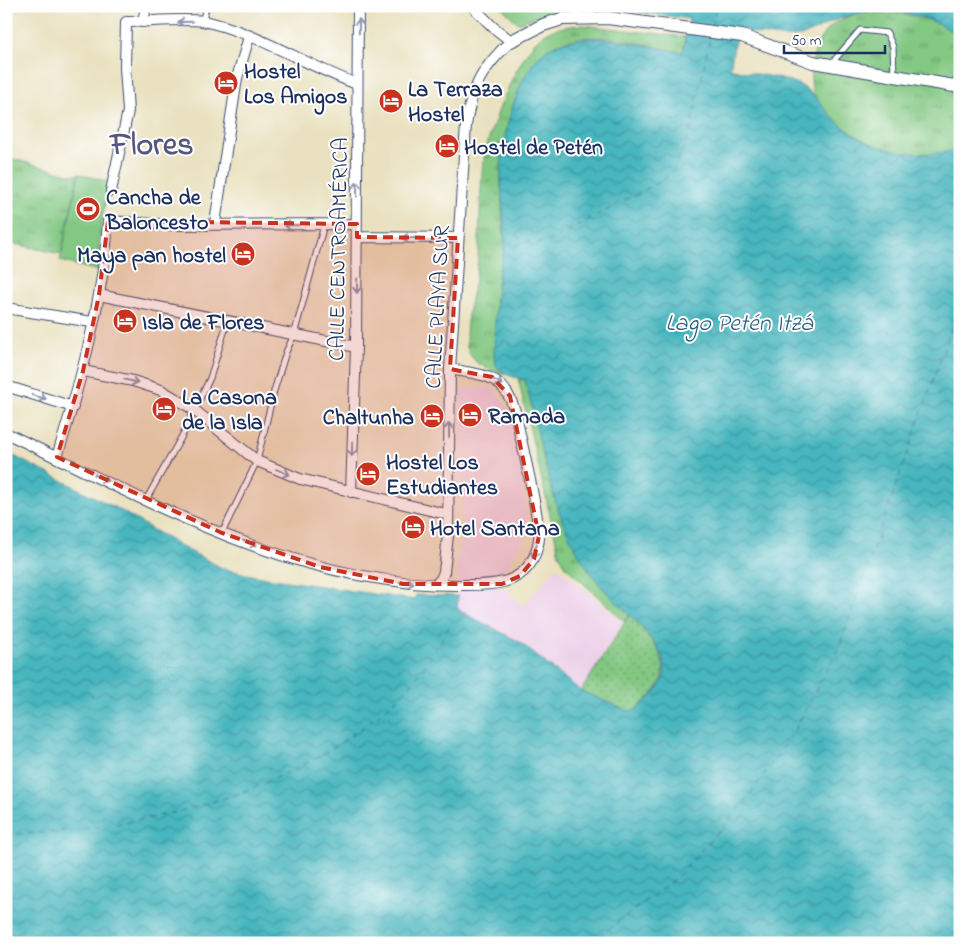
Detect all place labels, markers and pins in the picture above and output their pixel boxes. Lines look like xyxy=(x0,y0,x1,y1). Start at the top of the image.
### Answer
place label: Hostel Los Amigos xyxy=(244,57,347,115)
hotel icon: Hostel Los Amigos xyxy=(213,70,239,96)
place label: La Terraza Hostel xyxy=(408,75,503,132)
hotel icon: La Terraza Hostel xyxy=(378,88,404,114)
hotel icon: Hostel de Petén xyxy=(434,133,460,159)
place label: Hostel de Petén xyxy=(464,133,603,165)
place label: Cancha de Baloncesto xyxy=(105,183,208,240)
sports icon: Cancha de Baloncesto xyxy=(75,196,101,222)
place label: Maya pan hostel xyxy=(77,241,226,274)
hotel icon: Maya pan hostel xyxy=(230,241,256,267)
hotel icon: Isla de Flores xyxy=(112,308,138,334)
place label: Isla de Flores xyxy=(142,308,264,340)
place label: La Casona de la Isla xyxy=(182,383,277,440)
hotel icon: La Casona de la Isla xyxy=(151,396,177,422)
hotel icon: Ramada xyxy=(457,402,483,428)
place label: Ramada xyxy=(488,402,565,434)
place label: Chaltunha xyxy=(323,403,414,435)
hotel icon: Chaltunha xyxy=(419,403,445,429)
place label: Hostel Los Estudiantes xyxy=(386,448,498,505)
hotel icon: Hostel Los Estudiantes xyxy=(355,461,381,487)
hotel icon: Hotel Santana xyxy=(400,514,426,540)
place label: Hotel Santana xyxy=(430,514,560,546)

